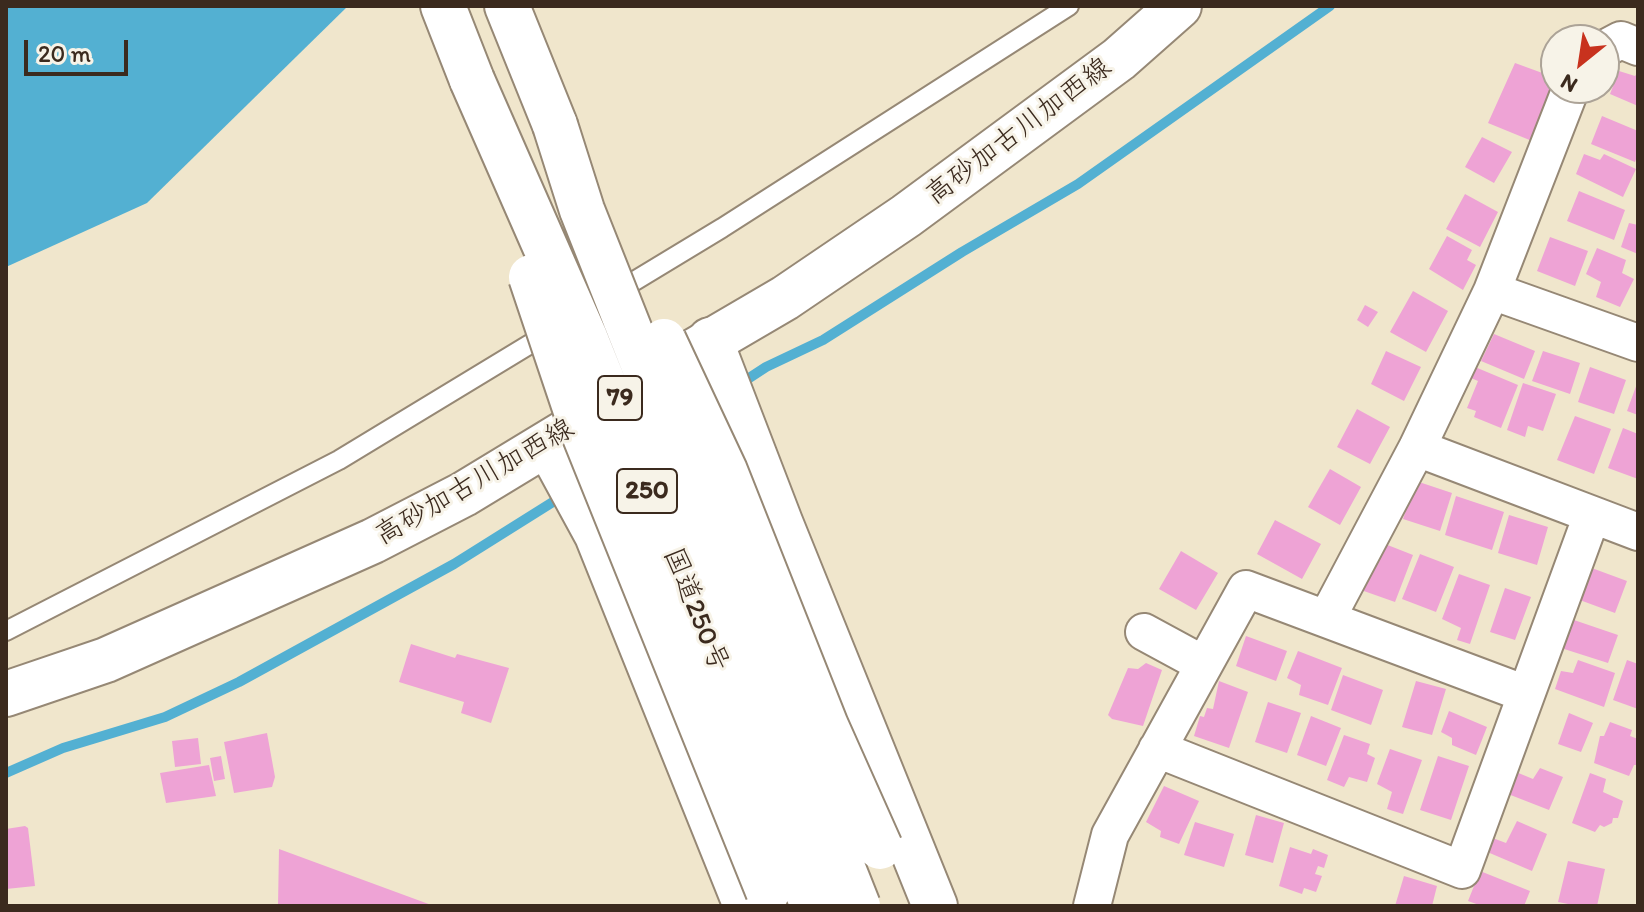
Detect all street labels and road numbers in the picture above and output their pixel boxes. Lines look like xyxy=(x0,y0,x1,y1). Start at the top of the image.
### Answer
street label: 高砂加古川加西線 xyxy=(919,51,1119,213)
road number: 79 xyxy=(598,376,642,420)
street label: 高砂加古川加西線 xyxy=(370,412,580,554)
road number: 250 xyxy=(617,469,677,513)
street label: 国道250号 xyxy=(655,543,735,677)

